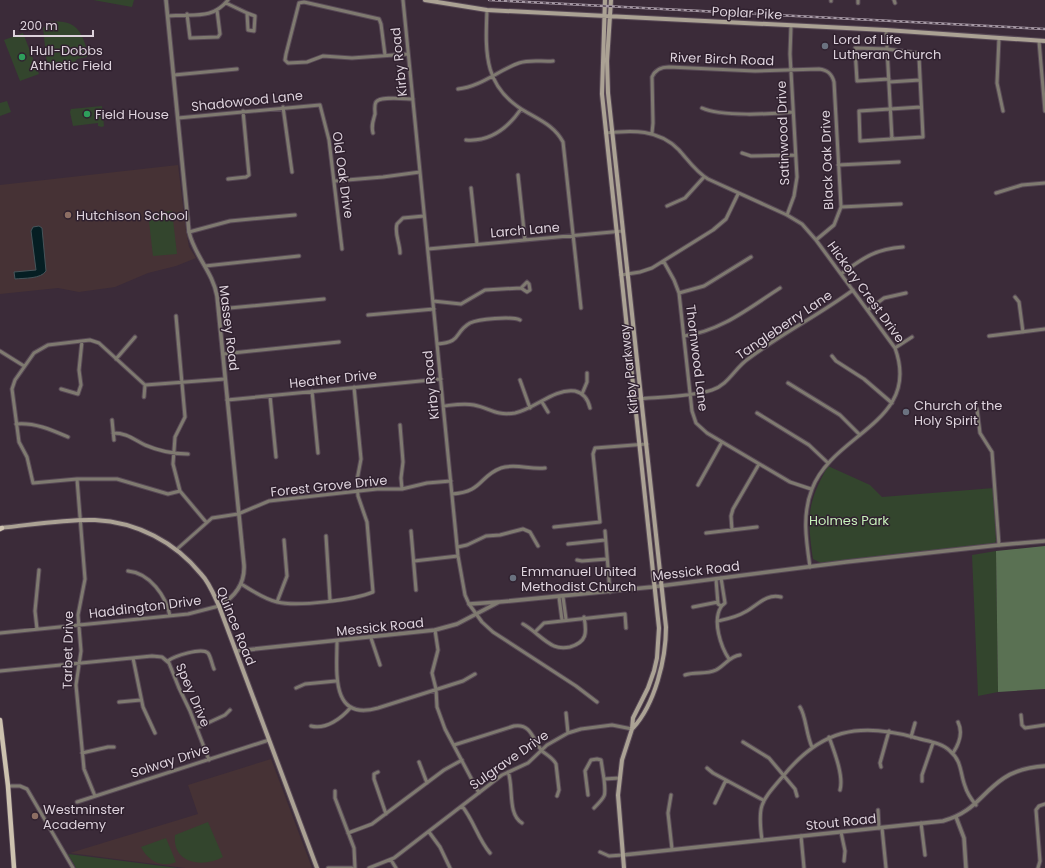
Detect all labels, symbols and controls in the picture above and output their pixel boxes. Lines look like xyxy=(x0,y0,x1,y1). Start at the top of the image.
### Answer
street label: Poplar Pike xyxy=(711,2,783,24)
scale bar xyxy=(14,12,93,38)
text: 200 m xyxy=(20,17,58,34)
street label: Kirby Road xyxy=(386,27,412,97)
place label: Lord of Life Lutheran Church xyxy=(833,30,941,64)
place label: Hull-Dobbs Athletic Field xyxy=(30,41,112,75)
marker: Lord of Life Lutheran Church xyxy=(820,41,830,51)
street label: River Birch Road xyxy=(670,48,774,70)
marker: Hull-Dobbs Athletic Field xyxy=(17,52,27,62)
street label: Satinwood Drive xyxy=(772,80,794,186)
street label: Shadowood Lane xyxy=(190,86,304,116)
place label: Field House xyxy=(95,105,169,124)
marker: Field House xyxy=(82,109,92,119)
street label: Black Oak Drive xyxy=(816,110,838,210)
street label: Old Oak Drive xyxy=(328,130,358,220)
place label: Hutchison School xyxy=(76,206,188,225)
marker: Hutchison School xyxy=(63,210,73,220)
street label: Larch Lane xyxy=(489,217,561,243)
street label: Hickory Crest Drive xyxy=(823,237,909,347)
street label: Massey Road xyxy=(214,284,244,372)
street label: Tangleberry Lane xyxy=(732,286,836,364)
street label: Thornwood Lane xyxy=(681,304,713,412)
street label: Kirby Parkway xyxy=(615,323,643,415)
street label: Kirby Road xyxy=(418,350,444,420)
street label: Heather Drive xyxy=(288,365,378,393)
place label: Church of the Holy Spirit xyxy=(914,396,1002,430)
marker: Church of the Holy Spirit xyxy=(901,407,911,417)
street label: Forest Grove Drive xyxy=(270,470,388,502)
park label: Holmes Park xyxy=(809,511,889,530)
street label: Messick Road xyxy=(651,556,741,586)
place label: Emmanuel United Methodist Church xyxy=(521,562,636,596)
marker: Emmanuel United Methodist Church xyxy=(508,573,518,583)
street label: Quince Road xyxy=(212,584,260,668)
street label: Haddington Drive xyxy=(88,591,202,623)
street label: Tarbet Drive xyxy=(58,611,78,689)
street label: Messick Road xyxy=(335,613,425,641)
street label: Spey Drive xyxy=(171,660,215,730)
street label: Sulgrave Drive xyxy=(465,726,553,794)
street label: Solway Drive xyxy=(128,739,212,783)
place label: Westminster Academy xyxy=(43,800,125,834)
street label: Stout Road xyxy=(805,809,877,835)
marker: Westminster Academy xyxy=(30,811,40,821)

